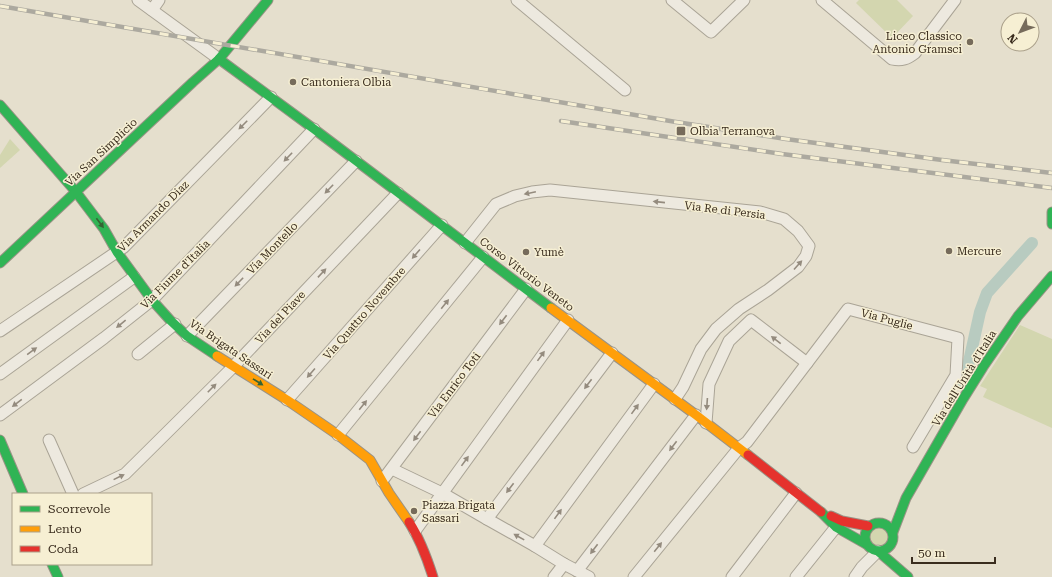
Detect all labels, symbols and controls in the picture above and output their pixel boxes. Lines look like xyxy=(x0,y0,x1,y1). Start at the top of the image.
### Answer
north arrow xyxy=(1000,12,1040,52)
place label: Liceo Classico Antonio Gramsci xyxy=(872,30,962,56)
text: N xyxy=(1005,30,1021,46)
marker: Liceo Classico Antonio Gramsci xyxy=(965,37,975,47)
place label: Cantoniera Olbia xyxy=(301,76,391,89)
marker: Cantoniera Olbia xyxy=(288,77,298,87)
street label: Via San Simplicio xyxy=(63,116,140,189)
one-way arrow xyxy=(239,120,248,130)
marker: Olbia Terranova xyxy=(675,125,687,137)
place label: Olbia Terranova xyxy=(690,125,775,138)
one-way arrow xyxy=(283,152,292,162)
street label: Via Armando Diaz xyxy=(115,178,192,255)
one-way arrow xyxy=(324,184,334,194)
one-way arrow xyxy=(524,190,536,196)
one-way arrow xyxy=(653,199,665,205)
street label: Via Re di Persia xyxy=(684,199,766,222)
one-way arrow xyxy=(96,217,104,228)
street label: Via Montello xyxy=(244,219,301,277)
street label: Corso Vittorio Veneto xyxy=(477,235,577,314)
street label: Via Fiume d'Italia xyxy=(138,237,213,312)
place label: Mercure xyxy=(957,245,1001,258)
place label: Yumè xyxy=(534,246,564,259)
marker: Mercure xyxy=(944,246,954,256)
marker: Yumè xyxy=(521,247,531,257)
one-way arrow xyxy=(411,249,420,260)
one-way arrow xyxy=(793,260,803,270)
street label: Via Quattro Novembre xyxy=(321,264,408,362)
one-way arrow xyxy=(317,268,326,279)
one-way arrow xyxy=(234,277,244,287)
street label: Via del Piave xyxy=(253,288,308,346)
one-way arrow xyxy=(440,299,449,310)
street label: Via Puglie xyxy=(859,306,914,333)
one-way arrow xyxy=(499,315,507,326)
street label: Via Brigata Sassari xyxy=(187,317,275,382)
one-way arrow xyxy=(116,320,127,329)
street label: Via dell'Unità d'Italia xyxy=(930,328,999,429)
one-way arrow xyxy=(771,335,782,344)
one-way arrow xyxy=(26,347,37,356)
street label: Via Enrico Toti xyxy=(425,350,484,421)
one-way arrow xyxy=(537,351,545,361)
one-way arrow xyxy=(306,368,316,378)
one-way arrow xyxy=(253,378,263,386)
one-way arrow xyxy=(584,378,592,389)
one-way arrow xyxy=(207,383,217,392)
one-way arrow xyxy=(12,398,23,407)
one-way arrow xyxy=(704,398,711,410)
one-way arrow xyxy=(358,400,367,411)
one-way arrow xyxy=(631,404,639,415)
one-way arrow xyxy=(412,430,421,441)
one-way arrow xyxy=(669,441,677,451)
one-way arrow xyxy=(461,456,469,466)
one-way arrow xyxy=(113,474,124,480)
one-way arrow xyxy=(507,483,515,493)
legend xyxy=(12,493,152,565)
place label: Piazza Brigata Sassari xyxy=(422,499,495,525)
text: Scorrevole xyxy=(48,502,111,516)
marker: Piazza Brigata Sassari xyxy=(409,506,419,516)
one-way arrow xyxy=(554,509,562,520)
text: Lento xyxy=(48,522,82,536)
one-way arrow xyxy=(513,533,525,540)
scale bar xyxy=(912,539,995,565)
one-way arrow xyxy=(654,541,663,552)
text: Coda xyxy=(48,542,79,556)
one-way arrow xyxy=(590,544,598,555)
text: 50 m xyxy=(918,546,945,560)

